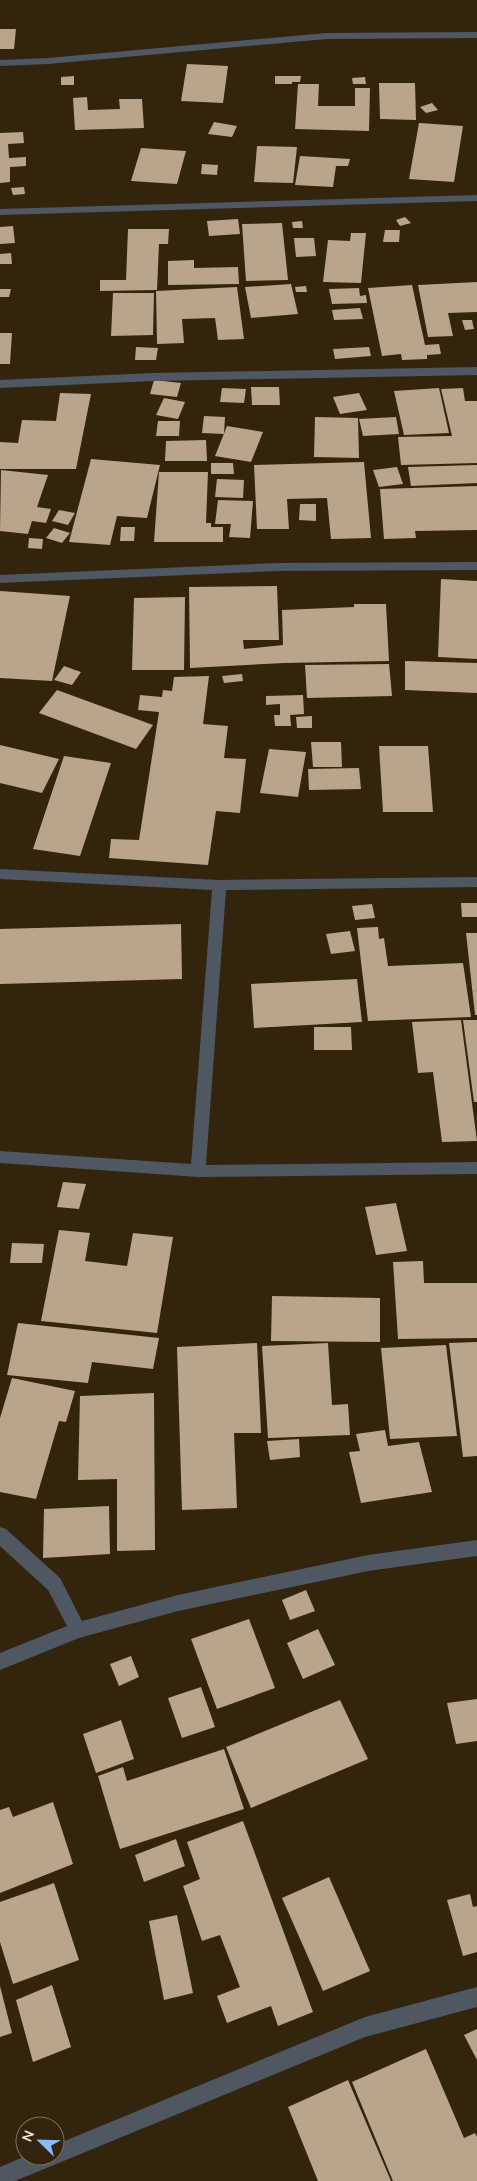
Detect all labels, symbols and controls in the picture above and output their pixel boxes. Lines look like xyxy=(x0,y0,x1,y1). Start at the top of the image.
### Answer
north arrow xyxy=(15,2116,65,2166)
text: N xyxy=(18,2128,39,2145)

